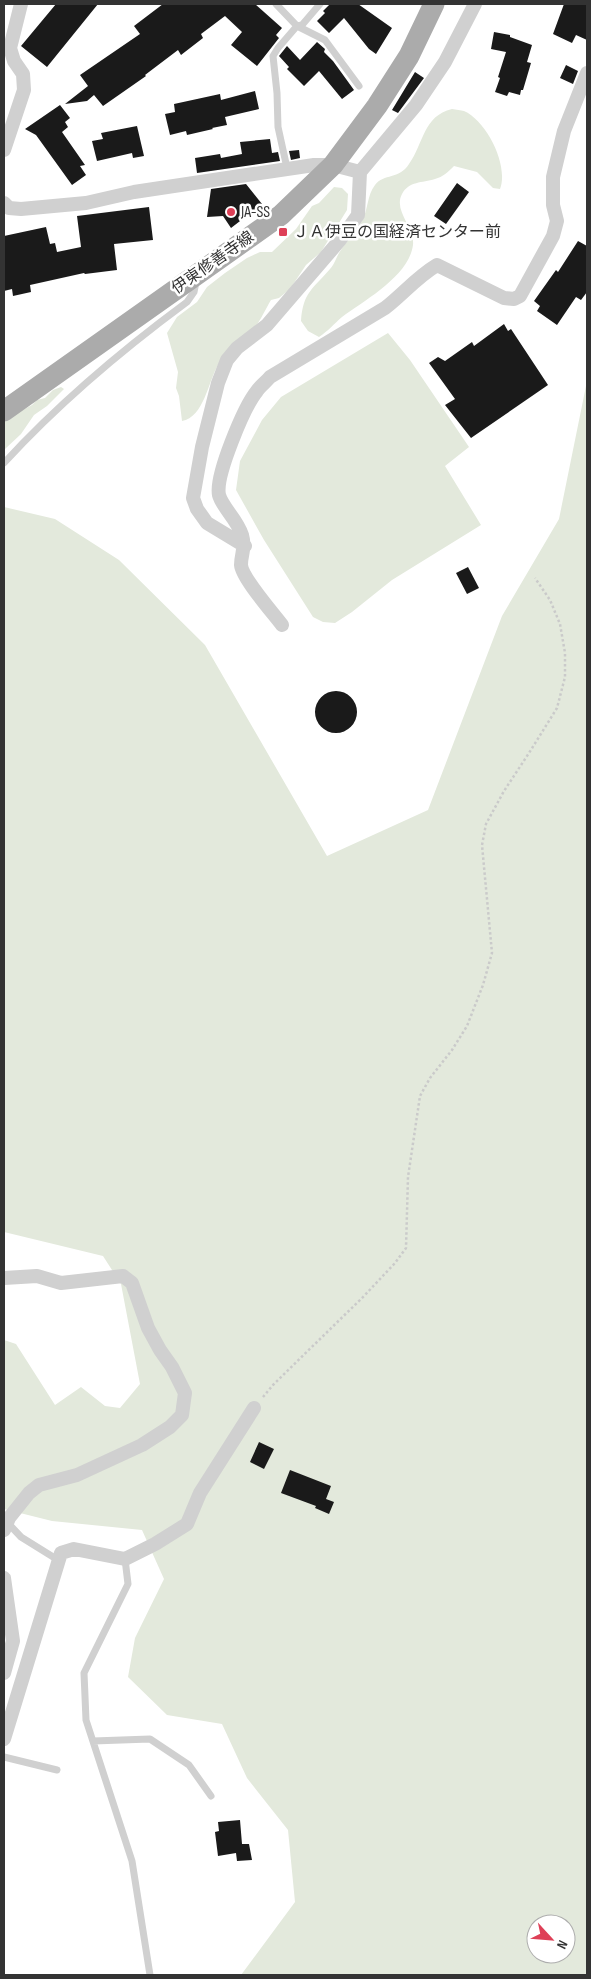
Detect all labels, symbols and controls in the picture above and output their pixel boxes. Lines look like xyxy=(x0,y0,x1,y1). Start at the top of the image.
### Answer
place label: JA-SS xyxy=(240,203,270,222)
marker: JA-SS xyxy=(225,206,237,218)
place label: ＪＡ伊豆の国経済センター前 xyxy=(293,223,501,242)
marker: ＪＡ伊豆の国経済センター前 xyxy=(277,226,289,238)
street label: 伊東修善寺線 xyxy=(168,228,258,298)
north arrow xyxy=(526,1914,576,1964)
text: N xyxy=(553,1937,572,1952)

